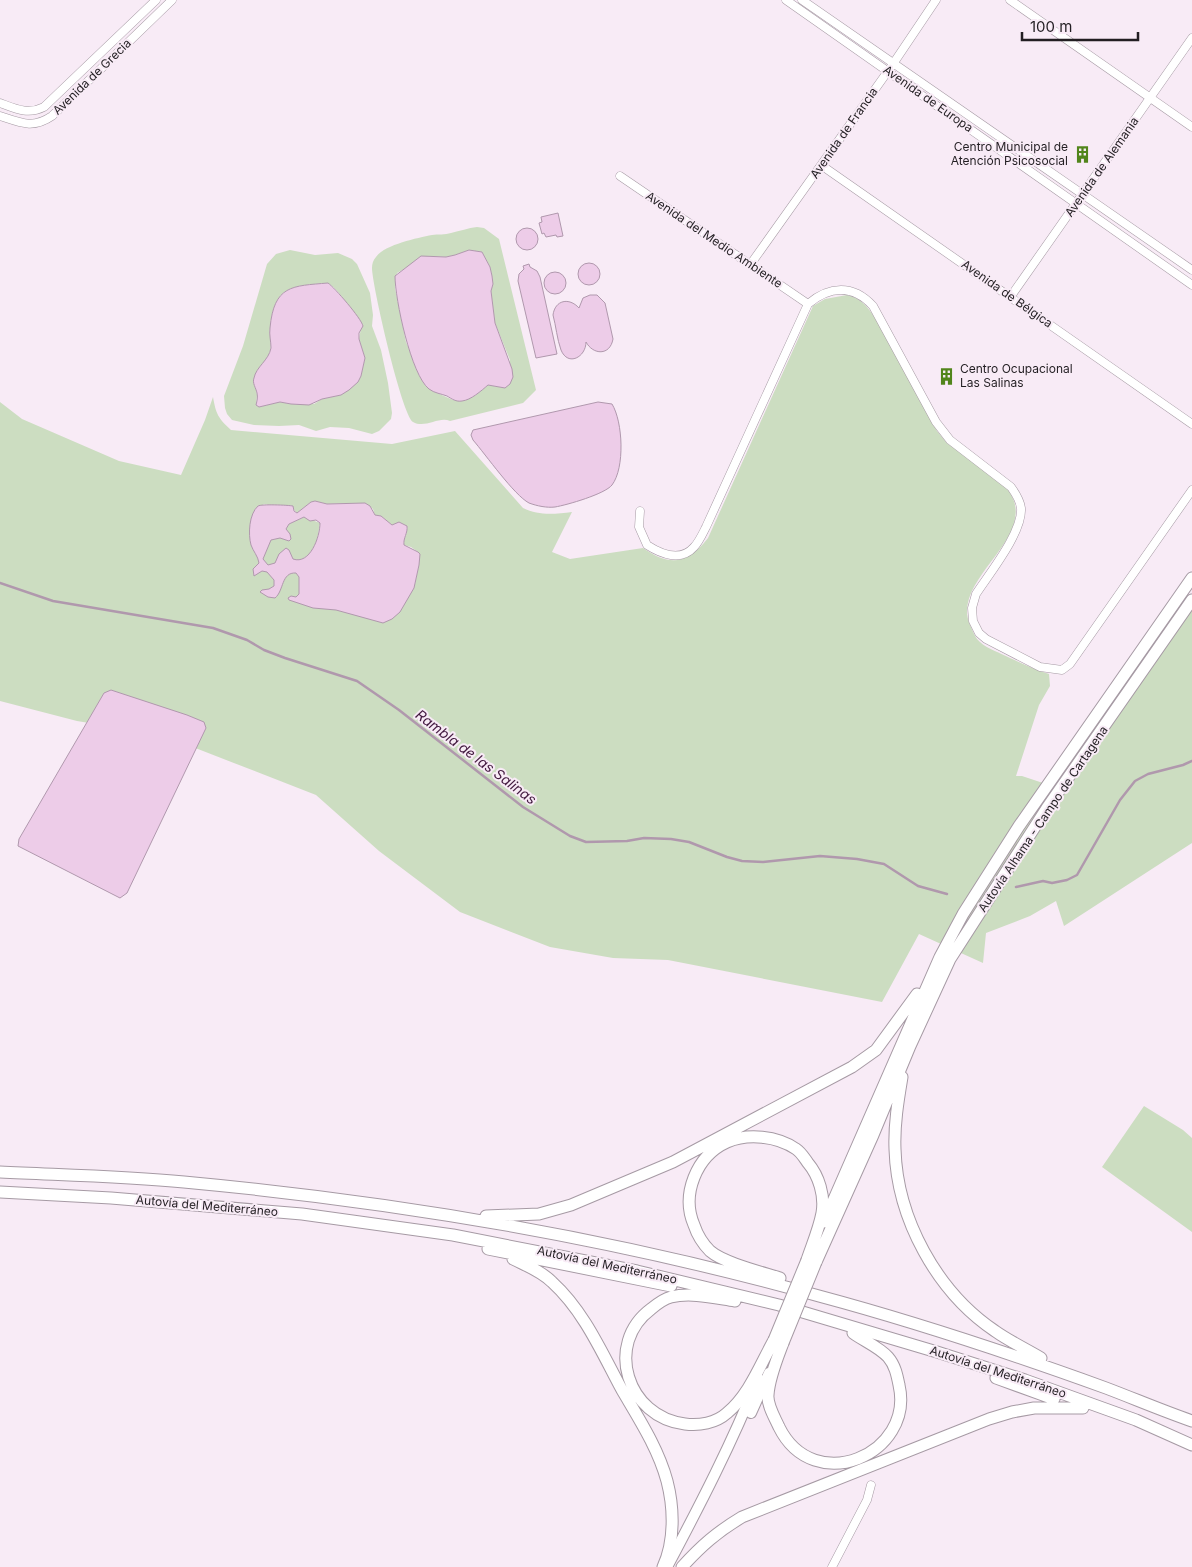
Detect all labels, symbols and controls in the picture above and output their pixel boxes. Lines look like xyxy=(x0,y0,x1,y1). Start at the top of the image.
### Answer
scale bar xyxy=(1022,10,1138,42)
text: 100 m xyxy=(1030,17,1072,36)
street label: Avenida de Grecia xyxy=(49,35,134,118)
street label: Avenida de Europa xyxy=(880,62,976,135)
street label: Avenida de Francia xyxy=(807,84,881,181)
street label: Avenida de Alemania xyxy=(1062,114,1142,219)
place label: Centro Municipal de Atención Psicosocial xyxy=(951,139,1068,168)
building icon: Centro Municipal de Atención Psicosocial xyxy=(1072,144,1092,164)
street label: Avenida del Medio Ambiente xyxy=(643,188,785,291)
street label: Avenida de Bélgica xyxy=(959,257,1056,331)
place label: Centro Ocupacional Las Salinas xyxy=(960,361,1073,390)
building icon: Centro Ocupacional Las Salinas xyxy=(936,366,956,386)
water label: Rambla de las Salinas xyxy=(413,706,540,808)
street label: Autovía Alhama - Campo de Cartagena xyxy=(975,723,1111,915)
street label: Autovía del Mediterráneo xyxy=(135,1192,279,1219)
street label: Autovía del Mediterráneo xyxy=(536,1242,678,1287)
street label: Autovía del Mediterráneo xyxy=(928,1342,1068,1401)

